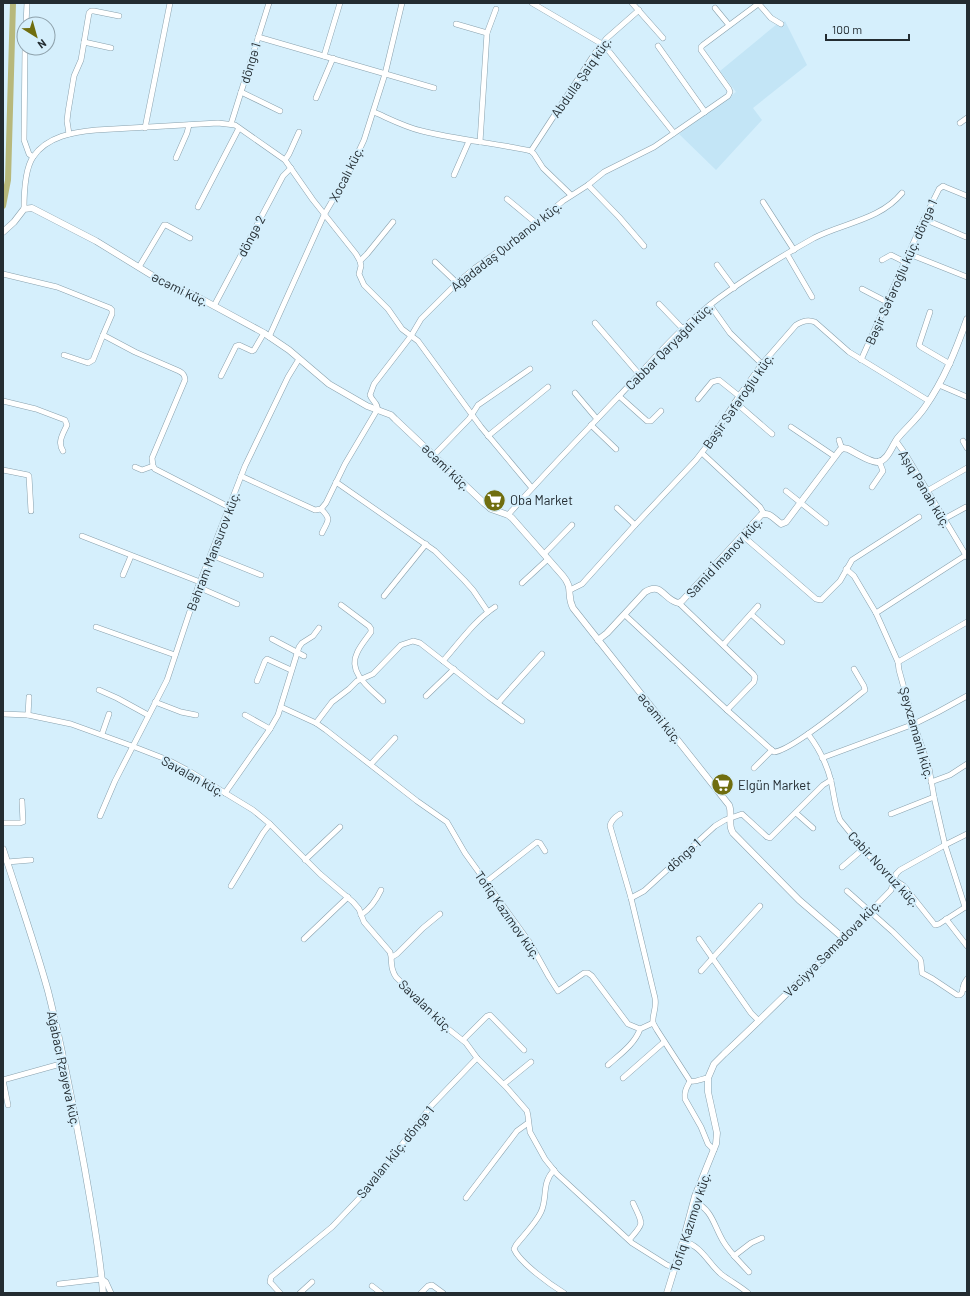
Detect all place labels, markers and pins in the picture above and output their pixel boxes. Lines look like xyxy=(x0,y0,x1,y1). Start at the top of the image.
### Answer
supermarket icon: Oba Market xyxy=(482,487,508,513)
place label: Oba Market xyxy=(510,492,573,508)
supermarket icon: Elgün Market xyxy=(710,772,736,798)
place label: Elgün Market xyxy=(738,777,811,793)

